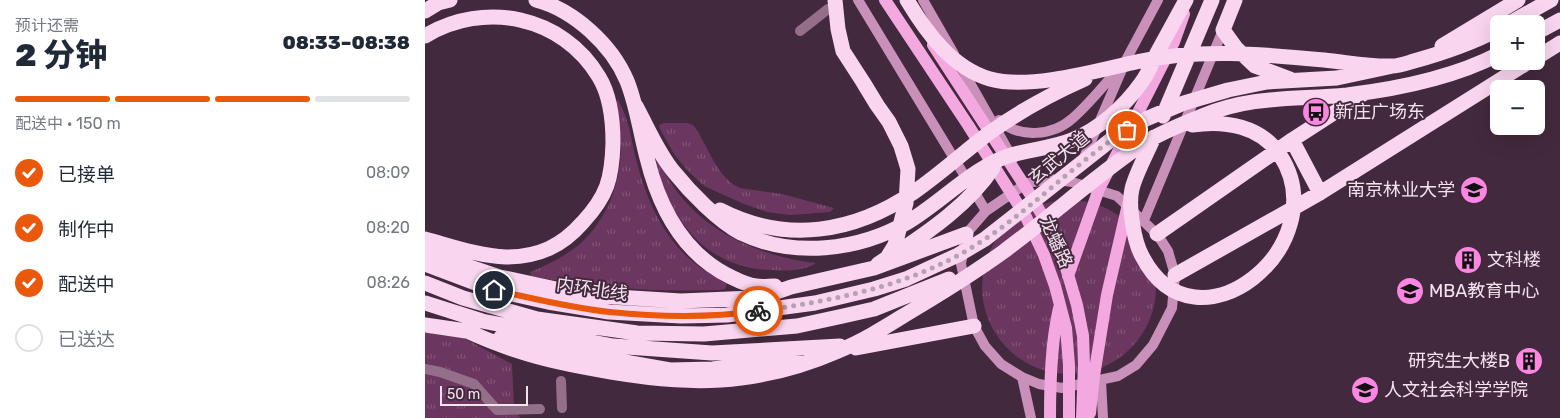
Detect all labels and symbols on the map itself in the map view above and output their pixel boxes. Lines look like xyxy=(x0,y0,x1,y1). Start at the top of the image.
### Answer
bus stop icon: 新庄广场东 xyxy=(1301,97,1331,127)
place label: 新庄广场东 xyxy=(1335,101,1425,123)
pin xyxy=(1106,109,1148,151)
street label: 玄武大道 xyxy=(1024,127,1094,189)
school or university icon: 南京林业大学 xyxy=(1459,175,1489,205)
place label: 南京林业大学 xyxy=(1347,179,1455,201)
street label: 龙蟠路 xyxy=(1035,213,1077,271)
building icon: 文科楼 xyxy=(1453,245,1483,275)
place label: 文科楼 xyxy=(1487,249,1541,271)
pin xyxy=(473,269,515,311)
street label: 内环北线 xyxy=(555,273,629,305)
school or university icon: MBA教育中心 xyxy=(1395,276,1425,306)
place label: MBA教育中心 xyxy=(1429,280,1539,302)
courier xyxy=(733,286,783,336)
building icon: 研究生大楼B xyxy=(1514,346,1544,376)
place label: 研究生大楼B xyxy=(1408,350,1510,372)
school or university icon: 人文社会科学学院 xyxy=(1350,375,1380,405)
place label: 人文社会科学学院 xyxy=(1384,379,1528,401)
scale bar xyxy=(440,383,527,406)

